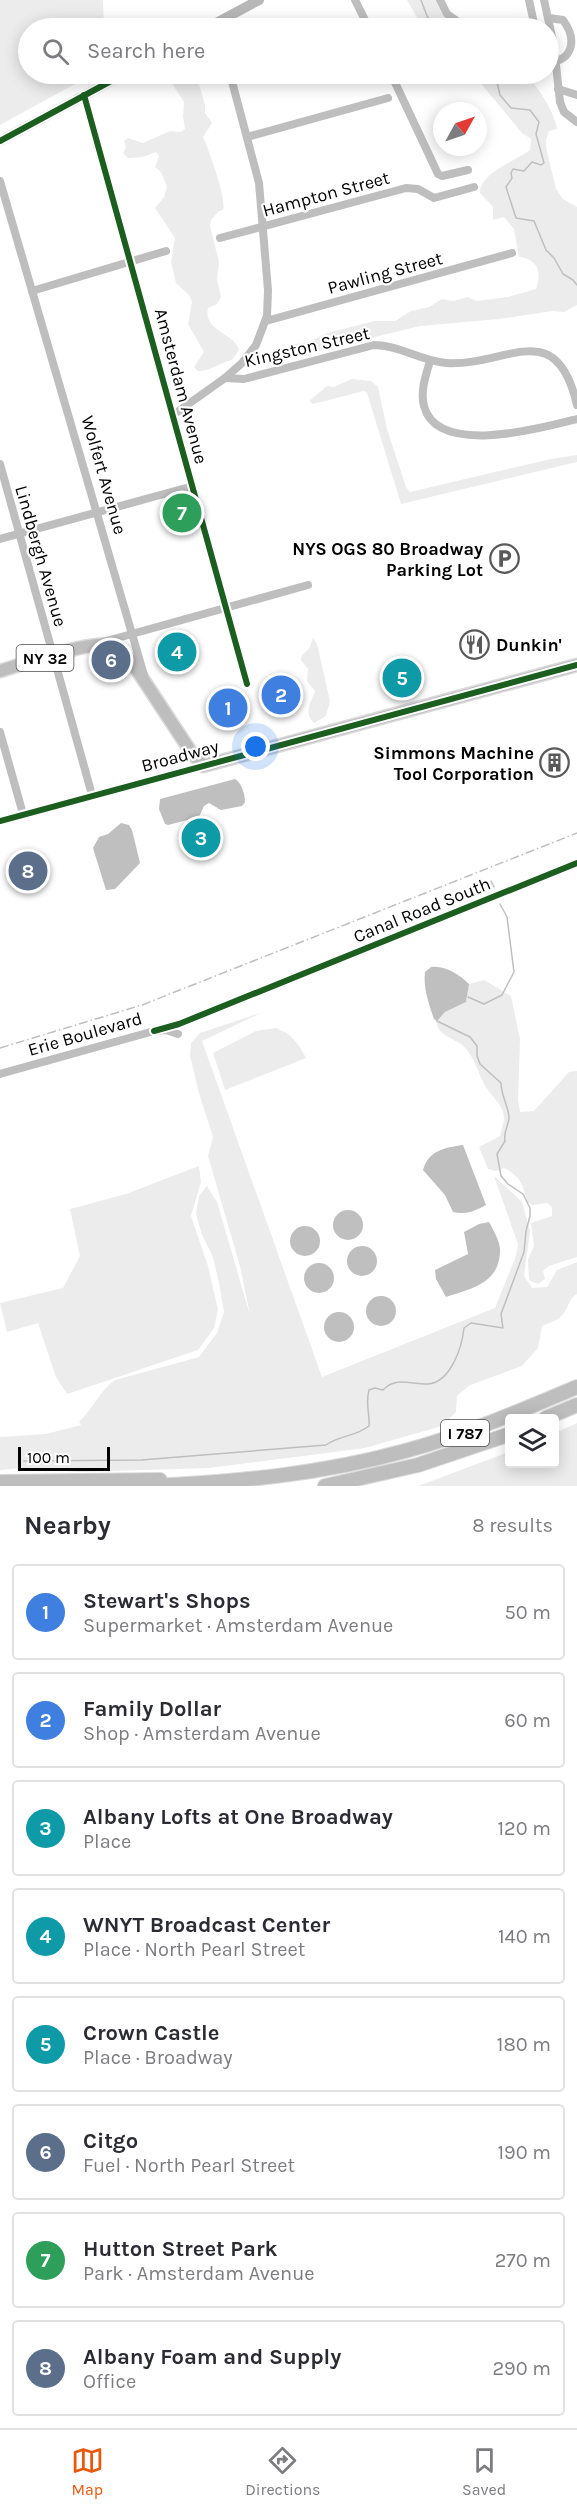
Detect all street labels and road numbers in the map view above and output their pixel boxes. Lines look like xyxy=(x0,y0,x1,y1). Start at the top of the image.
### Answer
street label: Hampton Street xyxy=(260,166,392,222)
street label: Pawling Street xyxy=(325,247,445,299)
street label: Amsterdam Avenue xyxy=(150,306,212,466)
street label: Kingston Street xyxy=(242,322,372,372)
street label: Wolfert Avenue xyxy=(77,413,131,537)
street label: Lindbergh Avenue xyxy=(10,483,72,629)
road number: NY 32 xyxy=(16,645,74,671)
street label: Broadway xyxy=(139,735,222,777)
street label: Canal Road South xyxy=(350,872,494,948)
street label: Erie Boulevard xyxy=(25,1007,145,1061)
road number: I 787 xyxy=(441,1420,489,1446)

